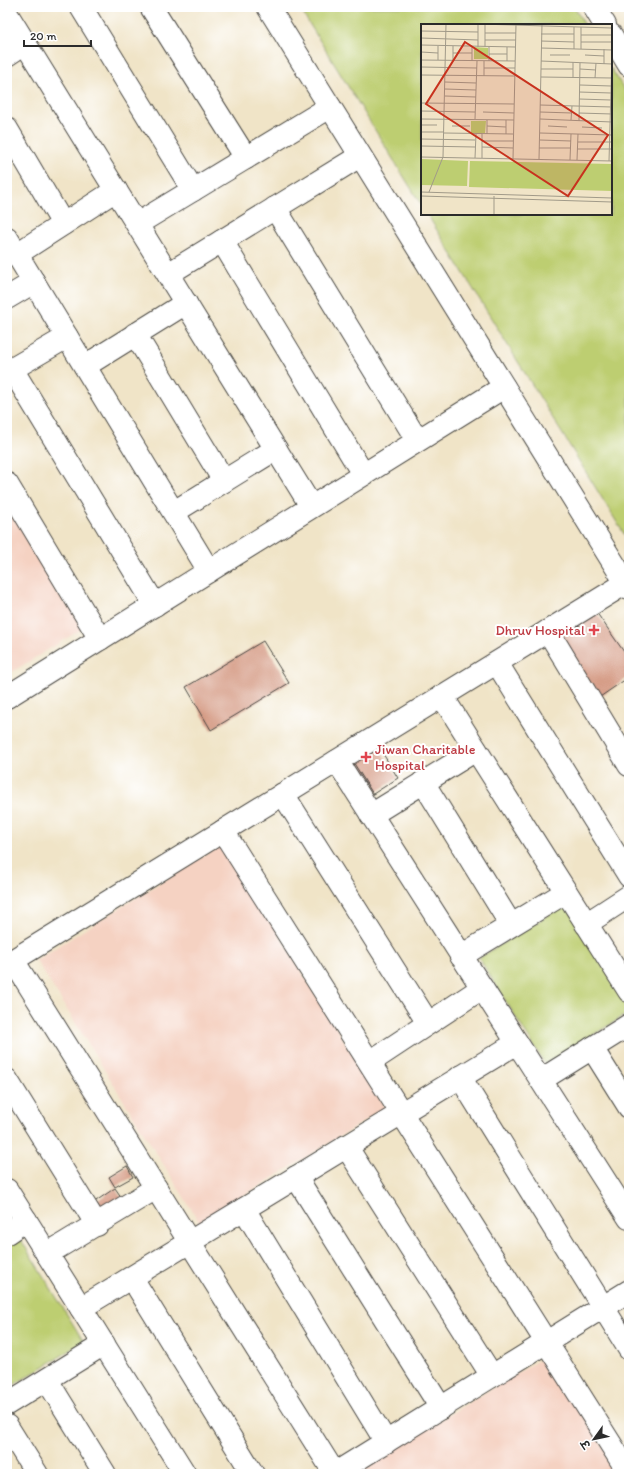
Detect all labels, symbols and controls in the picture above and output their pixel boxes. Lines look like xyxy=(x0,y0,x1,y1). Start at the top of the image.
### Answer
scale bar xyxy=(24,22,91,48)
inset map xyxy=(421,24,612,215)
text: 20 m xyxy=(30,29,57,43)
place label: Dhruv Hospital xyxy=(496,622,585,639)
marker: Dhruv Hospital xyxy=(588,624,600,636)
place label: Jiwan Charitable Hospital xyxy=(375,741,476,774)
marker: Jiwan Charitable Hospital xyxy=(360,751,372,763)
north arrow xyxy=(574,1419,614,1459)
text: उ xyxy=(578,1436,594,1452)

